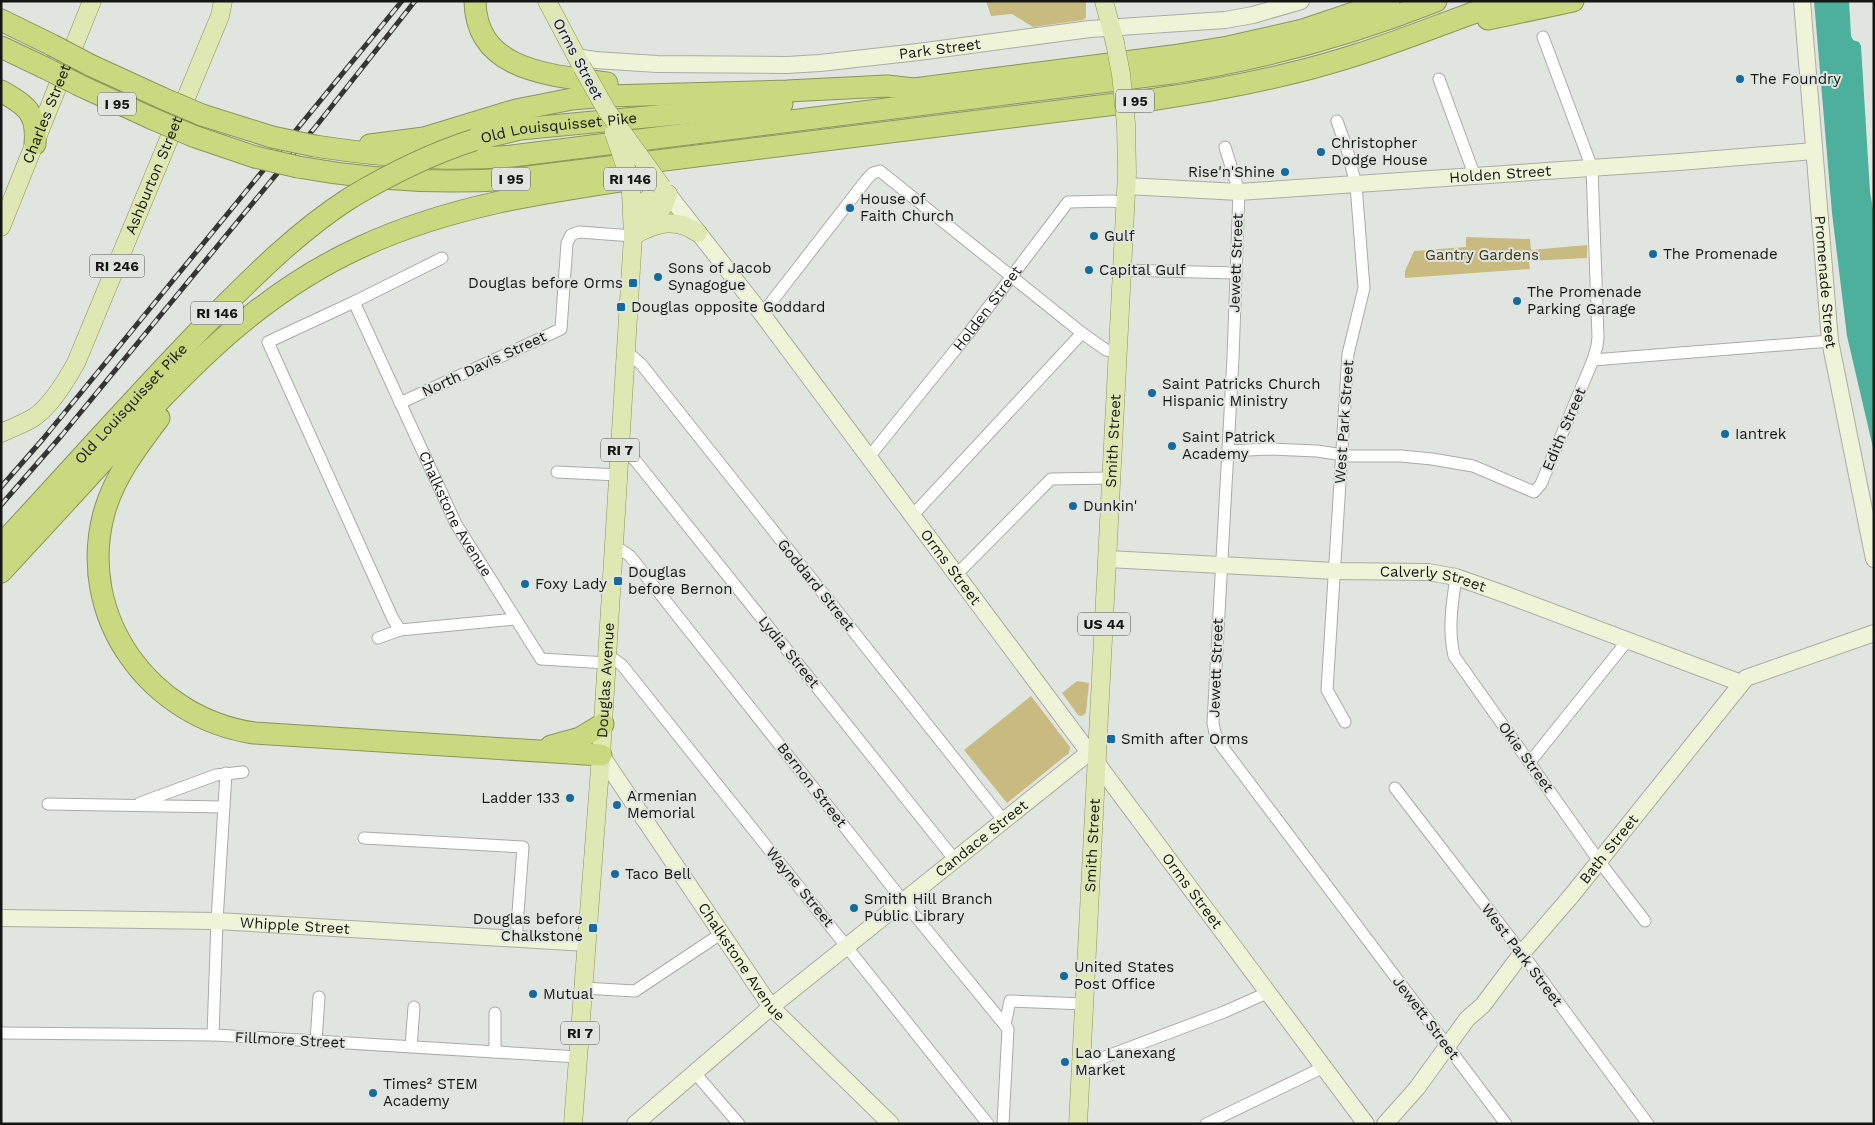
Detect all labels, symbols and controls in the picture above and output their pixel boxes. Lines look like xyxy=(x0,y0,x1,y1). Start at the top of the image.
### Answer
street label: Orms Street xyxy=(549,15,607,103)
street label: Park Street xyxy=(898,35,982,63)
street label: Charles Street xyxy=(18,61,75,166)
place label: The Foundry xyxy=(1750,70,1841,88)
marker: The Foundry xyxy=(1734,73,1746,85)
road number: I 95 xyxy=(1116,90,1154,112)
road number: I 95 xyxy=(98,92,136,116)
street label: Old Louisquisset Pike xyxy=(479,109,638,147)
street label: Ashburton Street xyxy=(121,113,187,237)
place label: Christopher Dodge House xyxy=(1331,134,1428,169)
marker: Christopher Dodge House xyxy=(1315,146,1327,158)
street label: Holden Street xyxy=(1449,162,1553,187)
place label: Rise'n'Shine xyxy=(1188,163,1275,181)
marker: Rise'n'Shine xyxy=(1279,166,1291,178)
road number: I 95 xyxy=(492,168,530,190)
road number: RI 146 xyxy=(604,168,656,190)
place label: House of Faith Church xyxy=(860,190,954,225)
marker: House of Faith Church xyxy=(844,202,856,214)
street label: Jewett Street xyxy=(1225,212,1247,313)
street label: Promenade Street xyxy=(1811,215,1840,351)
place label: Gulf xyxy=(1104,227,1135,245)
marker: Gulf xyxy=(1088,230,1100,242)
place label: The Promenade xyxy=(1663,245,1778,263)
park label: Gantry Gardens xyxy=(1425,246,1539,264)
marker: The Promenade xyxy=(1647,248,1659,260)
road number: RI 246 xyxy=(90,255,144,278)
place label: Sons of Jacob Synagogue xyxy=(668,259,771,294)
place label: Capital Gulf xyxy=(1099,261,1186,279)
street label: Holden Street xyxy=(949,262,1026,354)
marker: Capital Gulf xyxy=(1083,264,1095,276)
marker: Sons of Jacob Synagogue xyxy=(652,271,664,283)
place label: Douglas before Orms xyxy=(468,274,623,292)
marker: Douglas before Orms xyxy=(627,277,639,289)
place label: The Promenade Parking Garage xyxy=(1527,283,1642,318)
marker: The Promenade Parking Garage xyxy=(1511,295,1523,307)
place label: Douglas opposite Goddard xyxy=(631,298,825,316)
marker: Douglas opposite Goddard xyxy=(615,301,627,313)
road number: RI 146 xyxy=(191,302,243,324)
street label: North Davis Street xyxy=(419,327,550,401)
street label: Old Louisquisset Pike xyxy=(71,340,191,468)
street label: West Park Street xyxy=(1331,359,1357,485)
place label: Saint Patricks Church Hispanic Ministry xyxy=(1162,375,1320,410)
street label: Edith Street xyxy=(1538,384,1590,473)
marker: Saint Patricks Church Hispanic Ministry xyxy=(1146,387,1158,399)
street label: Smith Street xyxy=(1102,393,1125,488)
place label: Iantrek xyxy=(1735,425,1787,443)
place label: Saint Patrick Academy xyxy=(1182,428,1276,463)
marker: Iantrek xyxy=(1719,428,1731,440)
road number: RI 7 xyxy=(601,438,639,462)
marker: Saint Patrick Academy xyxy=(1166,440,1178,452)
street label: Chalkstone Avenue xyxy=(415,448,496,580)
place label: Dunkin' xyxy=(1083,497,1137,515)
marker: Dunkin' xyxy=(1067,500,1079,512)
street label: Orms Street xyxy=(917,526,985,609)
street label: Goddard Street xyxy=(774,536,859,635)
street label: Calverly Street xyxy=(1380,562,1489,596)
place label: Douglas before Bernon xyxy=(628,563,732,598)
place label: Foxy Lady xyxy=(535,575,607,593)
marker: Douglas before Bernon xyxy=(612,575,624,587)
marker: Foxy Lady xyxy=(519,578,531,590)
street label: Lydia Street xyxy=(755,612,824,692)
road number: US 44 xyxy=(1078,612,1130,636)
street label: Jewett Street xyxy=(1205,617,1227,718)
street label: Douglas Avenue xyxy=(593,622,618,738)
street label: Okie Street xyxy=(1494,718,1558,796)
place label: Smith after Orms xyxy=(1121,730,1248,748)
marker: Smith after Orms xyxy=(1105,733,1117,745)
street label: Bernon Street xyxy=(773,739,851,831)
place label: Armenian Memorial xyxy=(627,787,697,822)
place label: Ladder 133 xyxy=(481,789,560,807)
marker: Ladder 133 xyxy=(564,792,576,804)
street label: Candace Street xyxy=(932,796,1032,881)
street label: Smith Street xyxy=(1081,797,1104,893)
marker: Armenian Memorial xyxy=(611,799,623,811)
street label: Bath Street xyxy=(1576,810,1642,888)
street label: Wayne Street xyxy=(762,843,838,931)
street label: Orms Street xyxy=(1158,849,1227,933)
place label: Taco Bell xyxy=(625,865,692,883)
marker: Taco Bell xyxy=(609,868,621,880)
place label: Smith Hill Branch Public Library xyxy=(864,890,992,925)
street label: Chalkstone Avenue xyxy=(694,899,789,1025)
street label: West Park Street xyxy=(1477,900,1567,1011)
marker: Smith Hill Branch Public Library xyxy=(848,902,860,914)
place label: Douglas before Chalkstone xyxy=(473,910,583,945)
street label: Whipple Street xyxy=(239,913,351,938)
marker: Douglas before Chalkstone xyxy=(587,922,599,934)
place label: United States Post Office xyxy=(1074,958,1174,993)
marker: United States Post Office xyxy=(1058,970,1070,982)
street label: Jewett Street xyxy=(1389,973,1464,1064)
place label: Mutual xyxy=(543,985,594,1003)
marker: Mutual xyxy=(527,988,539,1000)
road number: RI 7 xyxy=(561,1021,599,1044)
street label: Fillmore Street xyxy=(234,1028,346,1052)
place label: Lao Lanexang Market xyxy=(1075,1044,1175,1079)
marker: Lao Lanexang Market xyxy=(1059,1056,1071,1068)
place label: Times² STEM Academy xyxy=(383,1075,478,1110)
marker: Times² STEM Academy xyxy=(367,1087,379,1099)

